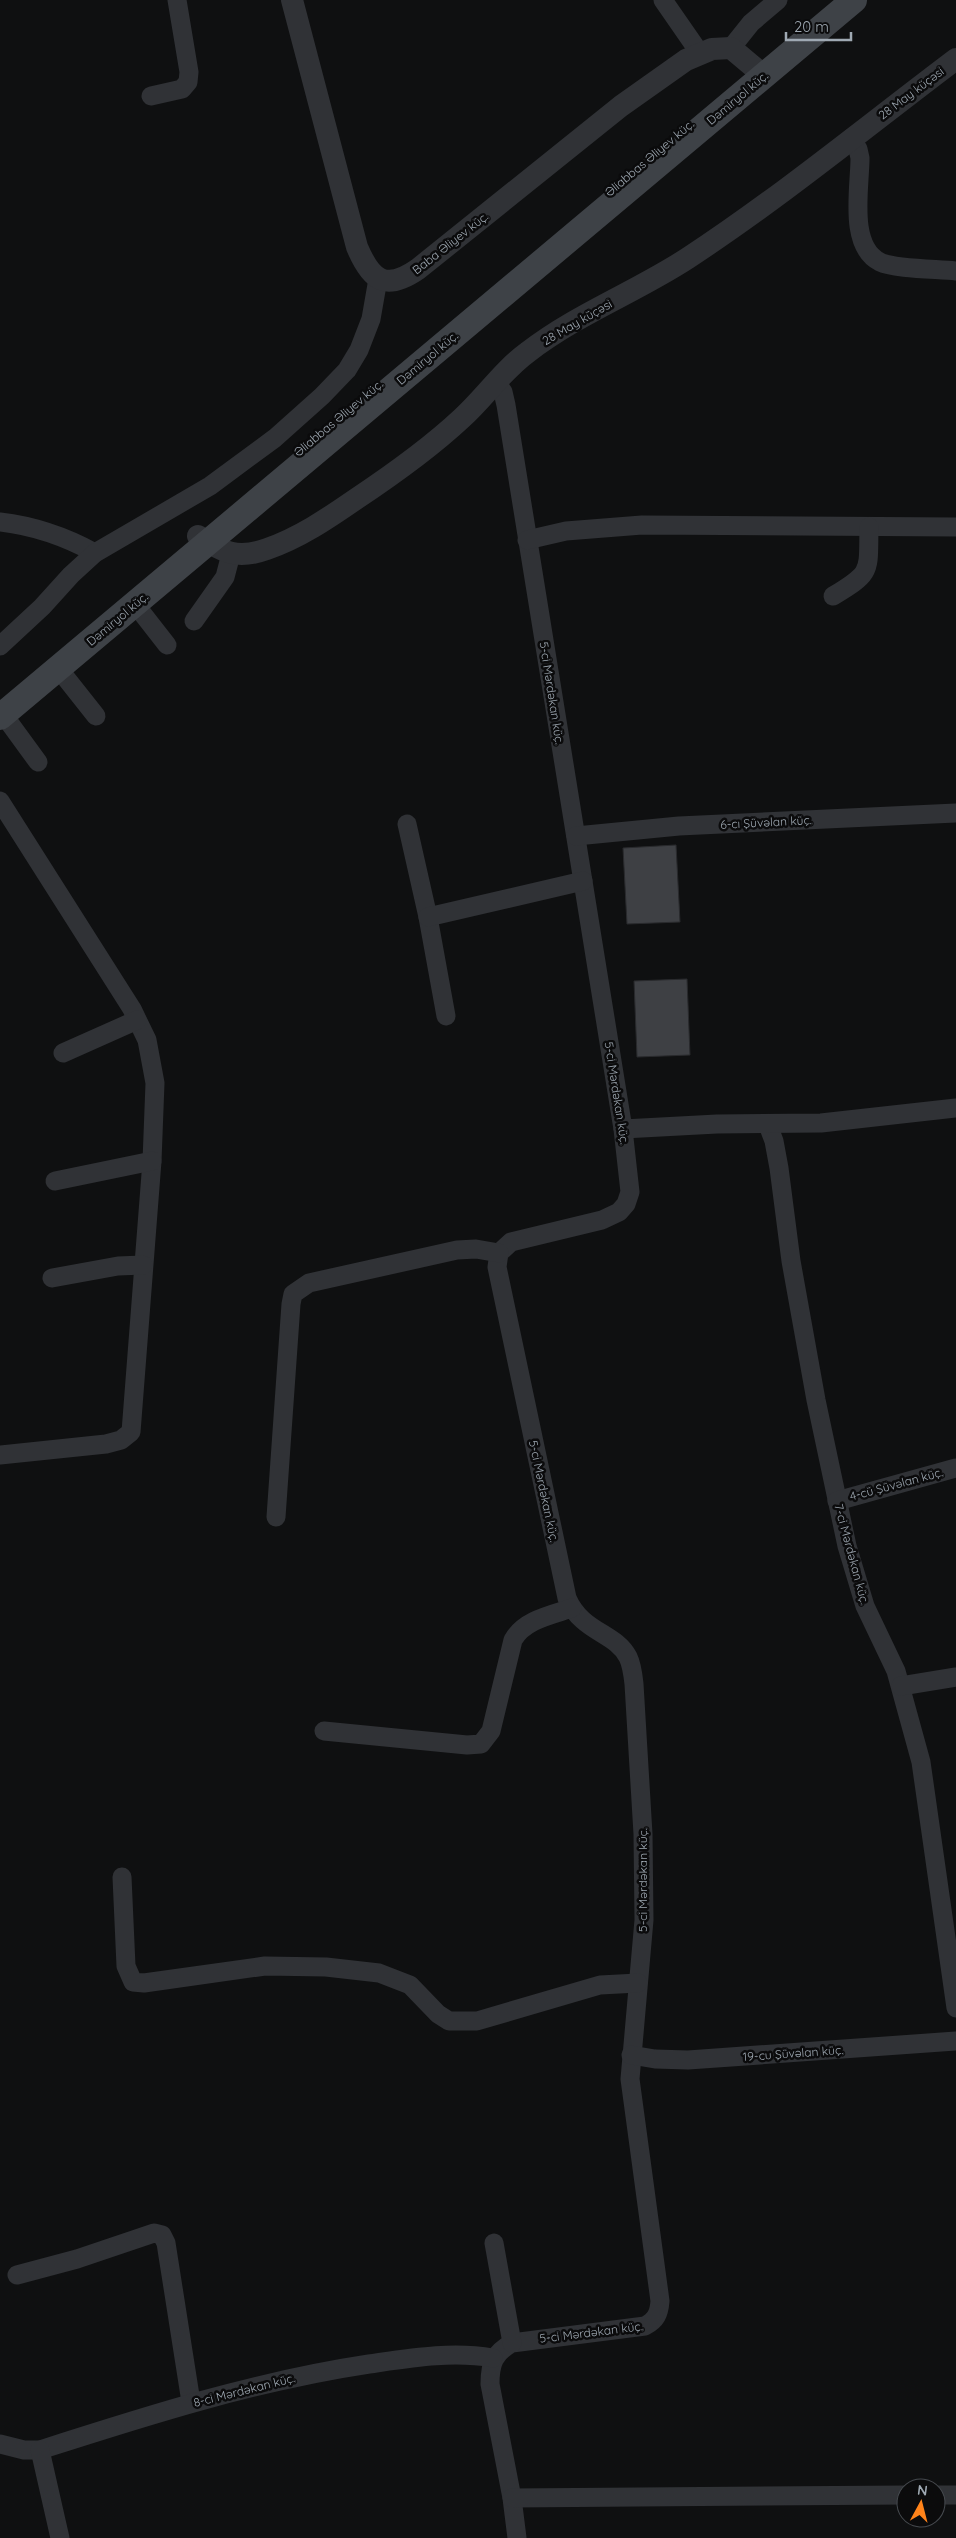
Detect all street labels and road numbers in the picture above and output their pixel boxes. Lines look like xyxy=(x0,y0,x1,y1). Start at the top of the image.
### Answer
street label: 28 May küçəsi xyxy=(875,64,947,122)
street label: Dəmiryol küç. xyxy=(703,68,771,128)
street label: Əliabbas Əliyev küç. xyxy=(601,116,697,200)
street label: Baba Əliyev küç. xyxy=(409,209,491,277)
street label: 28 May küçəsi xyxy=(539,296,615,348)
street label: Dəmiryol küç. xyxy=(393,328,461,388)
street label: Əliabbas Əliyev küç. xyxy=(290,376,386,460)
street label: Dəmiryol küç. xyxy=(83,589,151,649)
street label: 5-ci Mərdəkan küç. xyxy=(536,641,568,745)
street label: 6-cı Şüvəlan küç. xyxy=(720,812,812,832)
street label: 5-ci Mərdəkan küç. xyxy=(601,1041,633,1145)
street label: 5-ci Mərdəkan küç. xyxy=(526,1439,562,1543)
street label: 4-cü Şüvəlan küç. xyxy=(848,1464,944,1504)
street label: 7-ci Mərdəkan küç. xyxy=(831,1502,873,1606)
street label: 5-ci Mərdəkan küç. xyxy=(635,1828,650,1932)
street label: 19-cu Şüvəlan küç. xyxy=(742,2042,844,2064)
street label: 5-ci Mərdəkan küç. xyxy=(539,2318,643,2346)
street label: 8-ci Mərdəkan küç. xyxy=(192,2370,296,2410)

